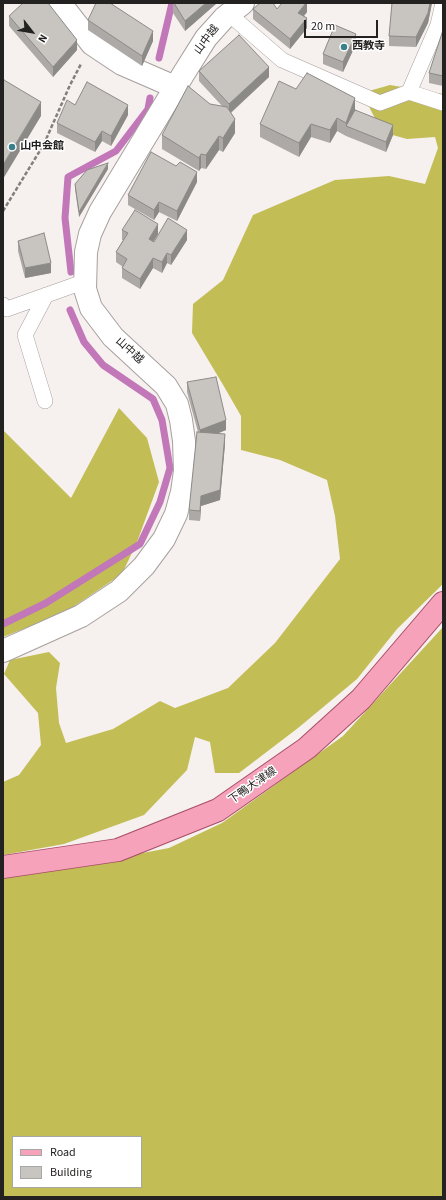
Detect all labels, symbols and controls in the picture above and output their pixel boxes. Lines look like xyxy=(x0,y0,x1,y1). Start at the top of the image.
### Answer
north arrow xyxy=(12,12,52,52)
scale bar xyxy=(306,12,380,38)
text: 20 m xyxy=(311,18,335,35)
street label: 山中越 xyxy=(192,23,222,57)
text: N xyxy=(34,31,51,45)
place label: 西教寺 xyxy=(352,40,385,54)
marker: 西教寺 xyxy=(339,42,349,52)
place label: 山中会館 xyxy=(20,140,64,154)
marker: 山中会館 xyxy=(7,142,17,152)
street label: 山中越 xyxy=(112,335,146,367)
street label: 下鴨大津線 xyxy=(227,765,279,807)
legend xyxy=(12,1136,142,1188)
text: Road xyxy=(50,1144,76,1161)
text: Building xyxy=(50,1164,92,1181)

